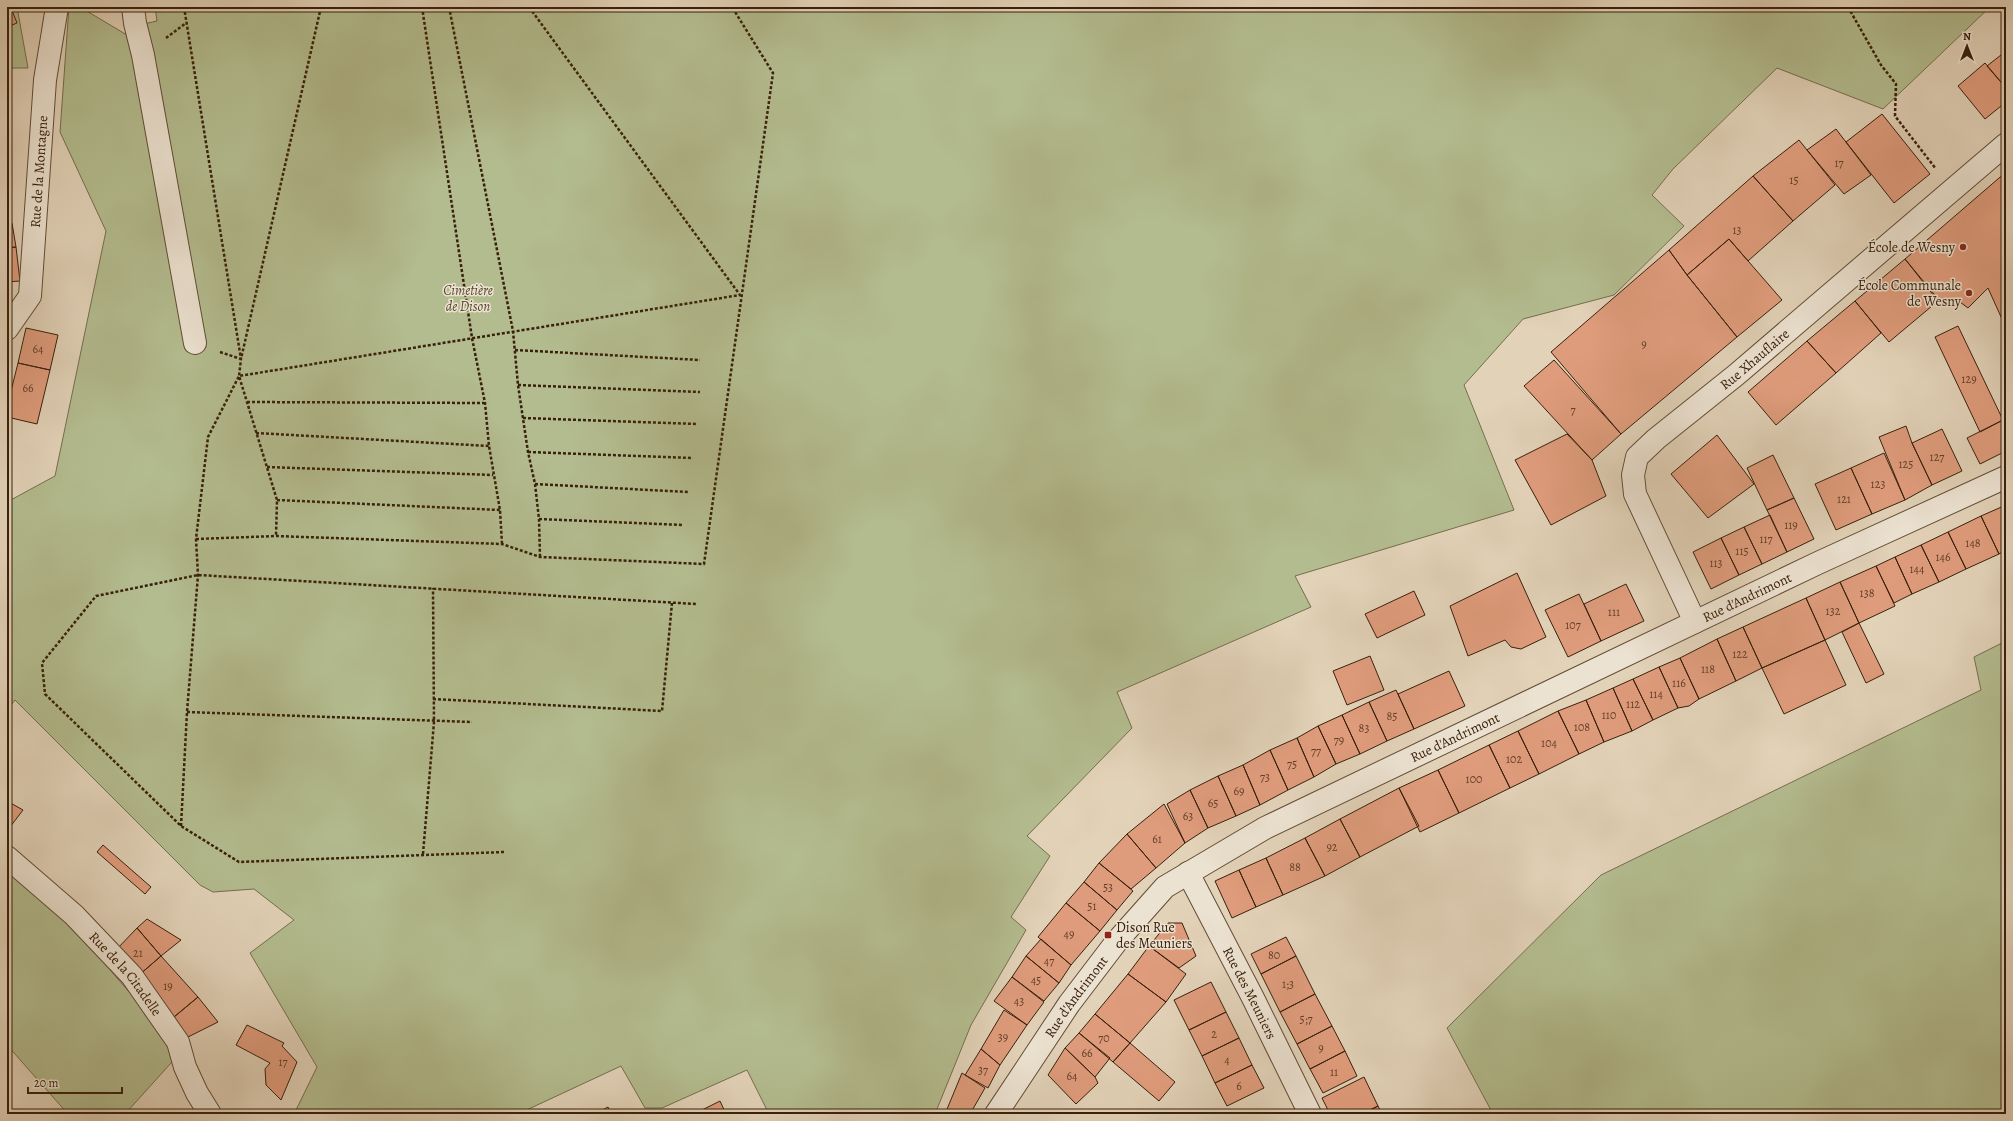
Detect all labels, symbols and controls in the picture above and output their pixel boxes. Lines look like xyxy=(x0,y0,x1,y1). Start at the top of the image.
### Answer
north arrow xyxy=(1947,26,1987,66)
text: N xyxy=(1963,29,1971,44)
street label: Rue de la Montagne xyxy=(25,115,52,228)
house number: 17 xyxy=(1834,155,1845,171)
house number: 15 xyxy=(1789,172,1799,188)
house number: 13 xyxy=(1732,222,1742,238)
place label: École de Wesny xyxy=(1868,238,1956,257)
marker: École de Wesny xyxy=(1958,242,1968,252)
place label: École Communale de Wesny xyxy=(1858,276,1962,311)
park label: Cimetière de Dison xyxy=(443,281,493,316)
marker: École Communale de Wesny xyxy=(1964,288,1974,298)
street label: Rue Xhauflaire xyxy=(1716,324,1793,394)
house number: 9 xyxy=(1641,336,1647,352)
house number: 64 xyxy=(33,341,44,357)
house number: 129 xyxy=(1961,371,1977,387)
house number: 66 xyxy=(22,380,34,396)
house number: 7 xyxy=(1570,402,1576,418)
house number: 127 xyxy=(1930,449,1945,465)
house number: 125 xyxy=(1899,456,1913,472)
house number: 123 xyxy=(1871,476,1885,492)
house number: 121 xyxy=(1837,491,1851,507)
house number: 119 xyxy=(1784,517,1798,533)
house number: 117 xyxy=(1759,531,1774,547)
house number: 148 xyxy=(1965,535,1981,551)
house number: 115 xyxy=(1735,543,1749,559)
house number: 146 xyxy=(1935,549,1951,565)
house number: 113 xyxy=(1709,555,1723,571)
house number: 144 xyxy=(1910,561,1925,577)
street label: Rue d'Andrimont xyxy=(1699,567,1795,627)
house number: 138 xyxy=(1860,585,1875,601)
house number: 132 xyxy=(1826,603,1841,619)
house number: 111 xyxy=(1608,604,1620,620)
house number: 107 xyxy=(1565,617,1582,633)
house number: 122 xyxy=(1732,646,1748,662)
house number: 118 xyxy=(1701,661,1715,677)
house number: 116 xyxy=(1672,675,1686,691)
house number: 114 xyxy=(1649,686,1663,702)
house number: 112 xyxy=(1626,696,1640,712)
street label: Rue d'Andrimont xyxy=(1407,707,1503,767)
house number: 110 xyxy=(1602,707,1616,723)
house number: 85 xyxy=(1387,708,1397,724)
house number: 108 xyxy=(1574,719,1590,735)
house number: 83 xyxy=(1359,720,1369,736)
house number: 79 xyxy=(1334,732,1344,748)
house number: 104 xyxy=(1541,735,1558,751)
house number: 77 xyxy=(1311,743,1322,759)
house number: 102 xyxy=(1506,751,1522,767)
house number: 75 xyxy=(1287,756,1297,772)
house number: 73 xyxy=(1260,769,1270,785)
house number: 100 xyxy=(1466,771,1482,787)
house number: 69 xyxy=(1233,783,1245,799)
house number: 65 xyxy=(1208,795,1218,811)
house number: 63 xyxy=(1183,808,1193,824)
house number: 61 xyxy=(1152,831,1162,847)
house number: 92 xyxy=(1326,839,1338,855)
house number: 88 xyxy=(1289,859,1301,875)
house number: 53 xyxy=(1103,879,1113,895)
house number: 51 xyxy=(1087,898,1097,914)
place label: Dison Rue des Meuniers xyxy=(1116,918,1193,953)
house number: 49 xyxy=(1064,926,1074,942)
street label: Rue de la Citadelle xyxy=(85,927,166,1020)
marker: Dison Rue des Meuniers xyxy=(1103,930,1113,940)
street label: Rue des Meuniers xyxy=(1218,943,1281,1042)
house number: 21 xyxy=(133,945,143,961)
house number: 80 xyxy=(1268,947,1280,963)
street label: Rue d'Andrimont xyxy=(1040,952,1112,1041)
house number: 47 xyxy=(1044,953,1055,969)
house number: 45 xyxy=(1031,972,1041,988)
house number: 1;3 xyxy=(1282,976,1294,992)
house number: 19 xyxy=(163,978,173,994)
house number: 43 xyxy=(1014,993,1024,1009)
house number: 5;7 xyxy=(1299,1011,1313,1027)
house number: 2 xyxy=(1211,1026,1217,1042)
house number: 39 xyxy=(998,1029,1008,1045)
house number: 70 xyxy=(1098,1030,1110,1046)
house number: 9 xyxy=(1318,1040,1324,1056)
house number: 66 xyxy=(1081,1045,1093,1061)
house number: 4 xyxy=(1224,1052,1230,1068)
house number: 17 xyxy=(278,1054,289,1070)
house number: 37 xyxy=(978,1062,989,1078)
house number: 11 xyxy=(1330,1064,1338,1080)
house number: 64 xyxy=(1067,1068,1078,1084)
scale bar xyxy=(28,1069,122,1095)
text: 20 m xyxy=(34,1075,58,1091)
house number: 6 xyxy=(1236,1078,1242,1094)

